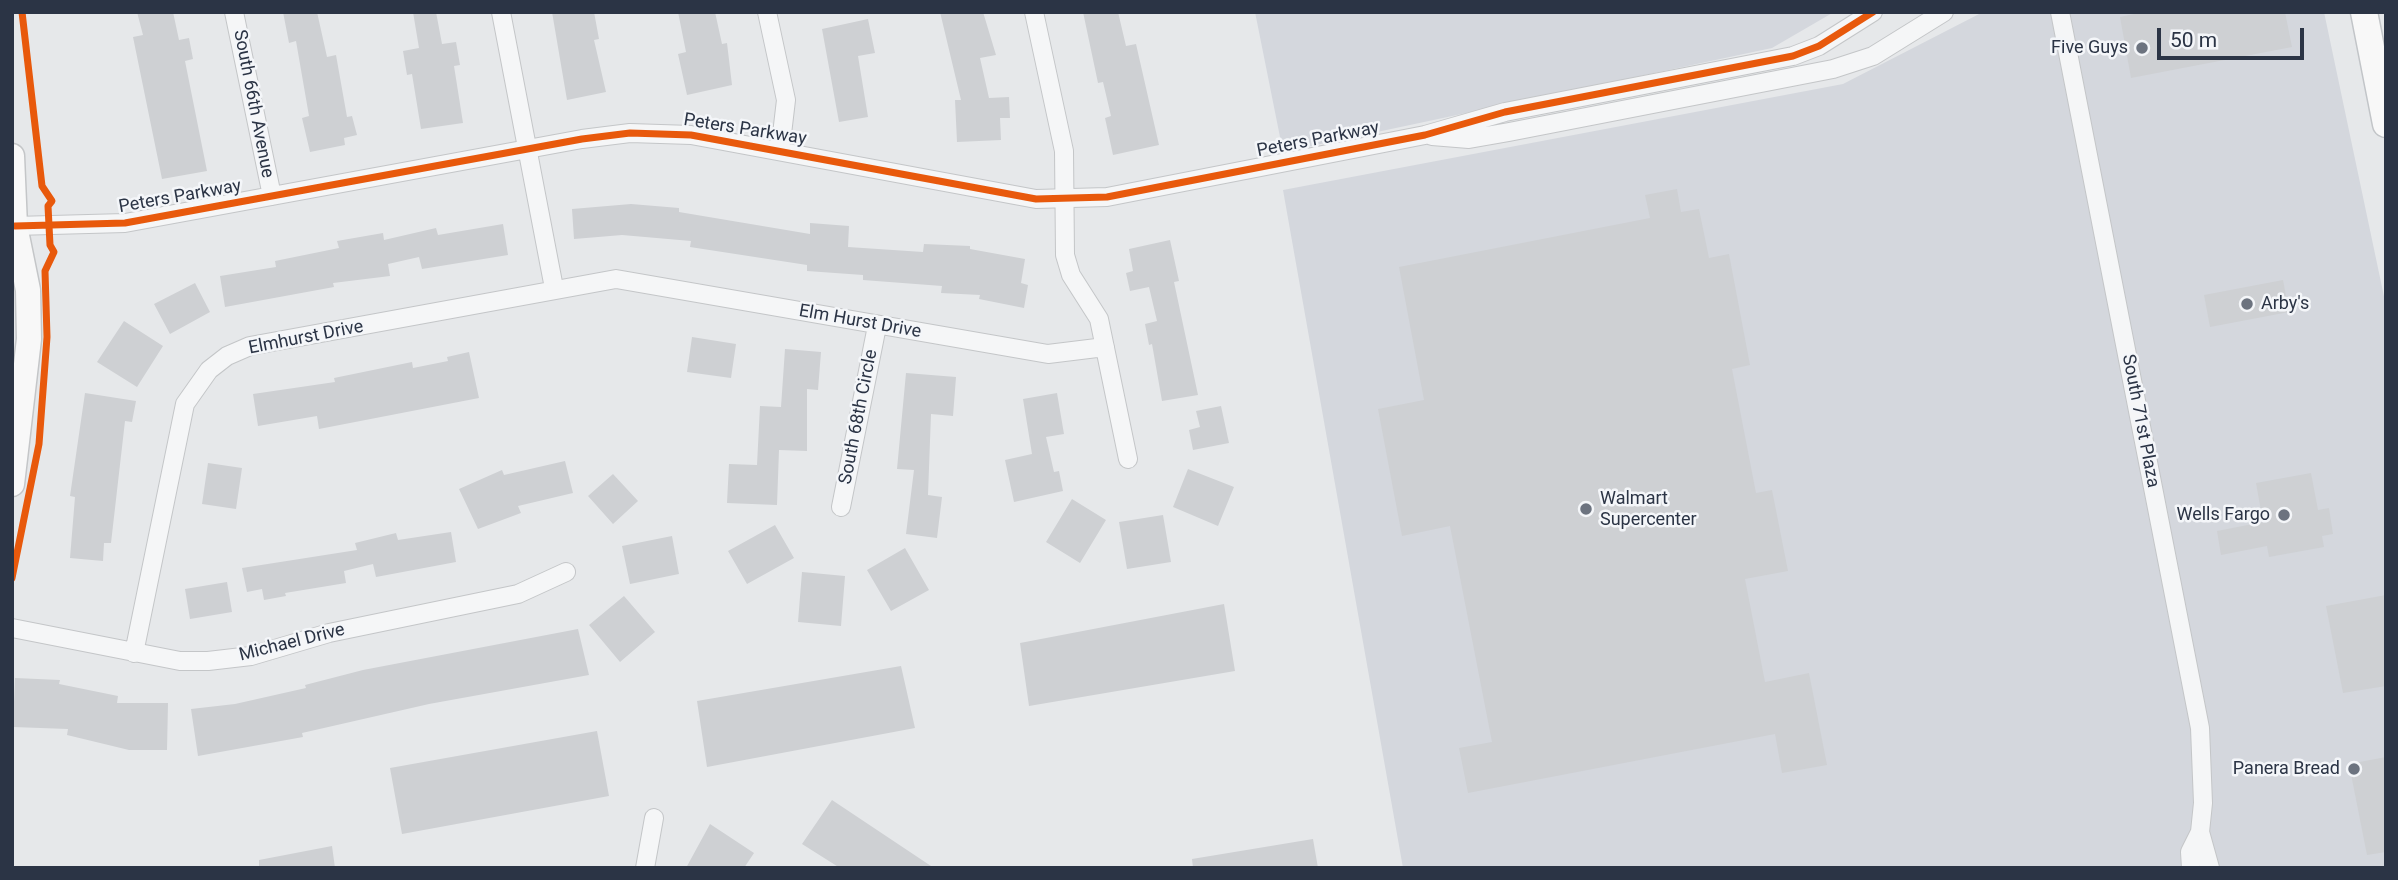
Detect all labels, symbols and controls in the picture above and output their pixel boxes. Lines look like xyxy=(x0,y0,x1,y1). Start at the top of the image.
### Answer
scale bar xyxy=(2160,14,2307,58)
street label: South 66th Avenue xyxy=(228,28,278,180)
text: 50 m xyxy=(2170,28,2217,52)
place label: Five Guys xyxy=(2051,37,2128,59)
marker: Five Guys xyxy=(2134,40,2150,56)
street label: Peters Parkway xyxy=(682,110,808,150)
street label: Peters Parkway xyxy=(1255,118,1381,162)
street label: Peters Parkway xyxy=(117,176,243,218)
place label: Arby's xyxy=(2261,293,2309,315)
marker: Arby's xyxy=(2239,296,2255,312)
street label: Elm Hurst Drive xyxy=(797,301,923,343)
street label: Elmhurst Drive xyxy=(247,316,365,360)
street label: South 68th Circle xyxy=(835,348,883,486)
street label: South 71st Plaza xyxy=(2116,353,2164,489)
place label: Walmart Supercenter xyxy=(1600,488,1697,530)
marker: Walmart Supercenter xyxy=(1578,501,1594,517)
place label: Wells Fargo xyxy=(2177,504,2270,526)
marker: Wells Fargo xyxy=(2276,507,2292,523)
street label: Michael Drive xyxy=(237,619,347,667)
place label: Panera Bread xyxy=(2233,758,2340,780)
marker: Panera Bread xyxy=(2346,761,2362,777)

